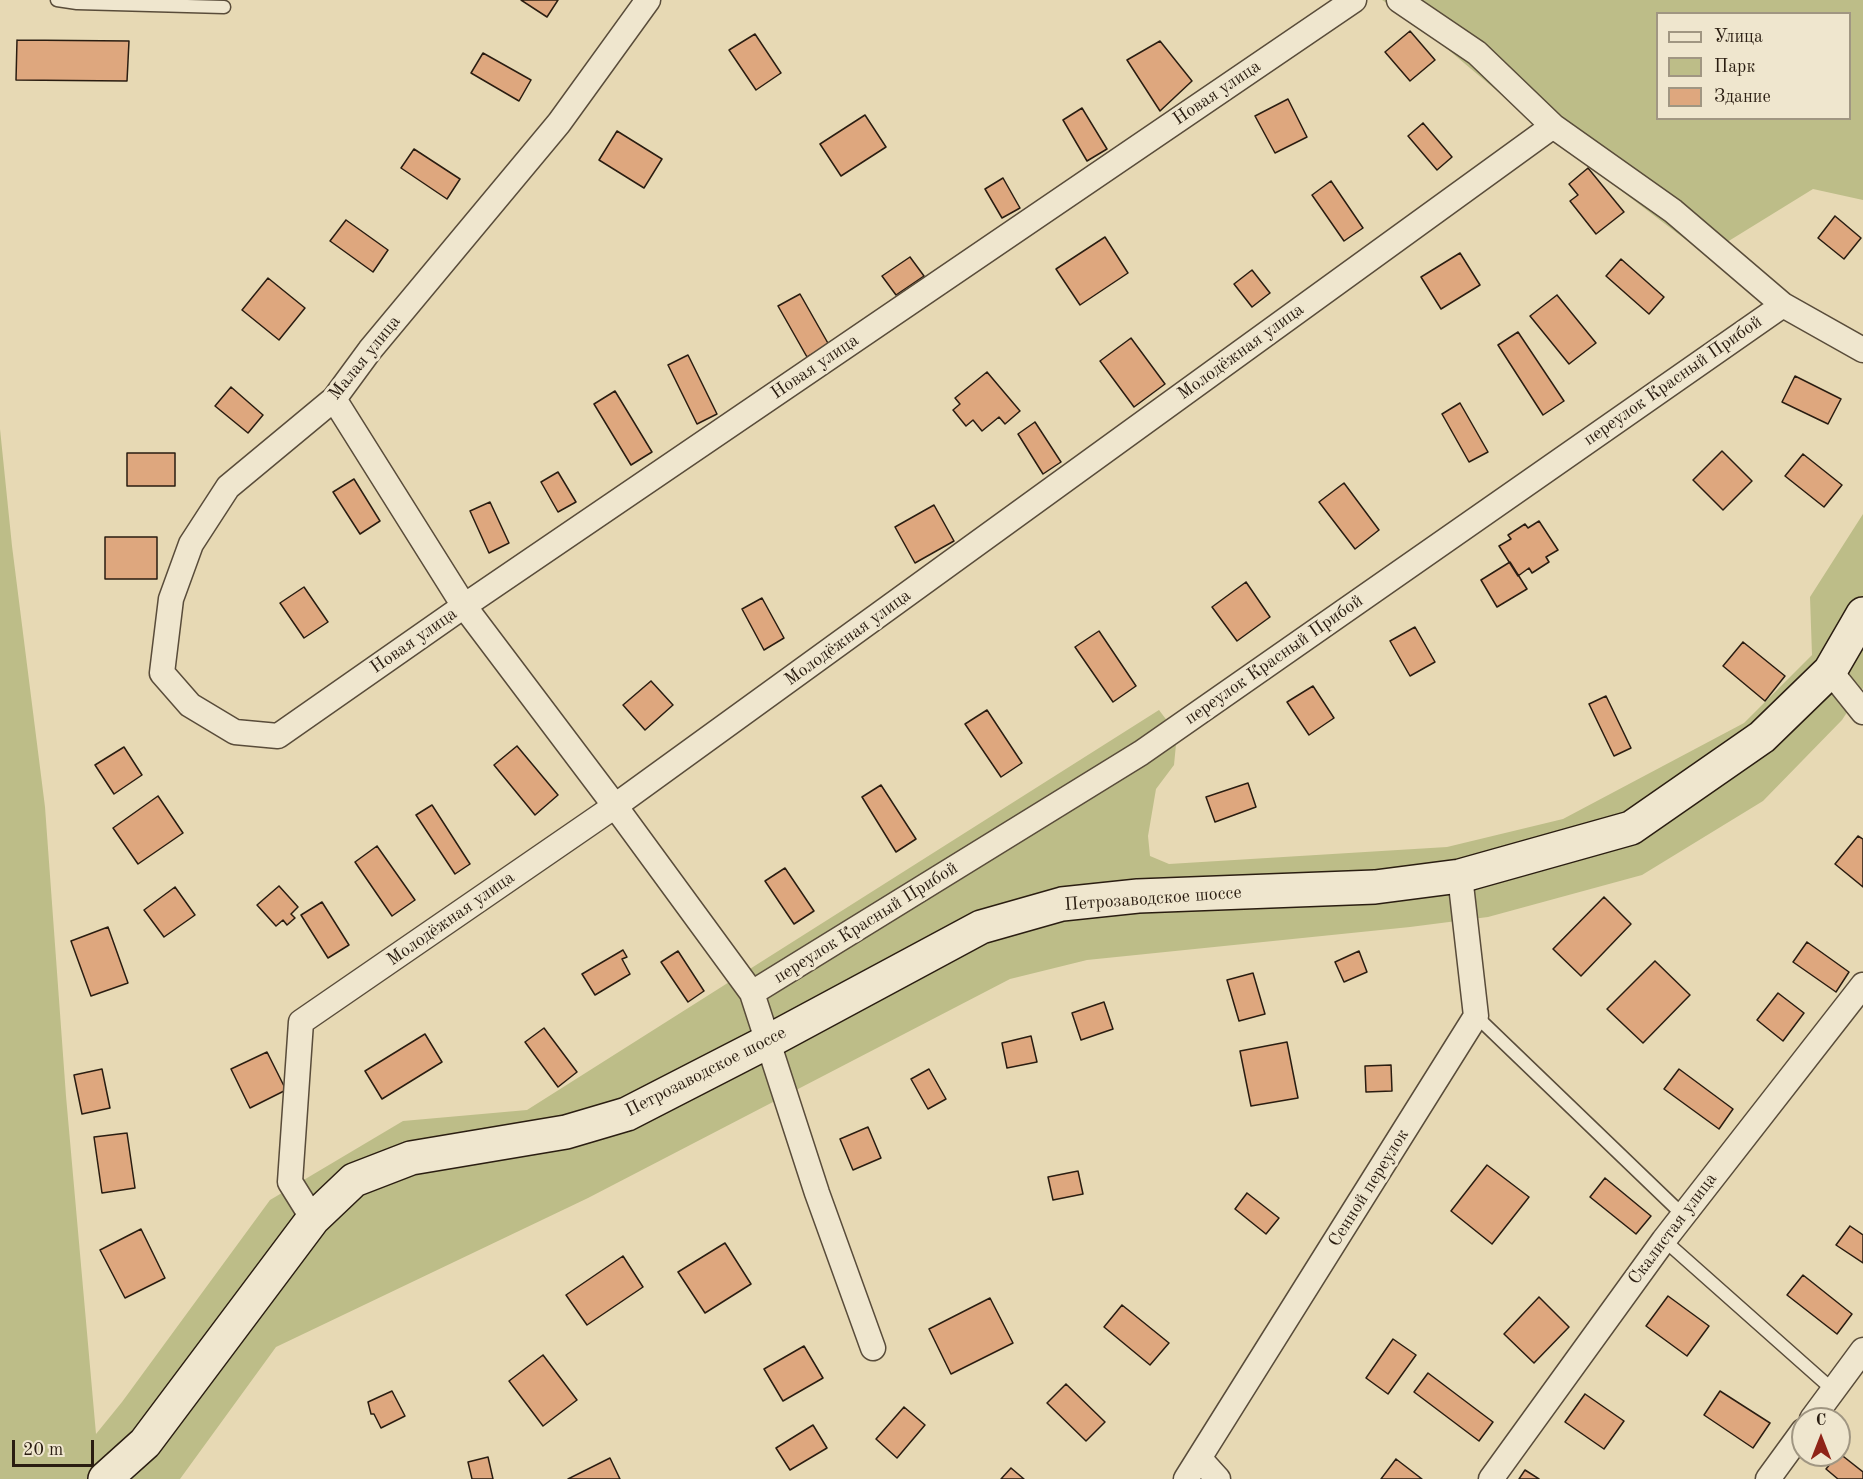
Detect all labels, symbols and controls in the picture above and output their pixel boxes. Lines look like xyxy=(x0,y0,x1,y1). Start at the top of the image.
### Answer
legend xyxy=(1656,12,1851,120)
text: Улица xyxy=(1714,28,1763,46)
street label: Новая улица xyxy=(1169,56,1265,130)
text: Парк xyxy=(1714,58,1755,76)
text: Здание xyxy=(1714,88,1771,106)
street label: Молодёжная улица xyxy=(1174,299,1308,405)
street label: Малая улица xyxy=(324,311,406,405)
street label: переулок Красный Прибой xyxy=(1580,311,1766,451)
street label: Новая улица xyxy=(767,330,863,404)
street label: Молодёжная улица xyxy=(781,585,915,691)
street label: переулок Красный Прибой xyxy=(1181,590,1367,730)
street label: Новая улица xyxy=(366,603,462,679)
street label: переулок Красный Прибой xyxy=(770,857,962,989)
street label: Молодёжная улица xyxy=(383,867,519,971)
street label: Петрозаводское шоссе xyxy=(1064,882,1242,916)
street label: Петрозаводское шоссе xyxy=(622,1022,790,1122)
street label: Сенной переулок xyxy=(1324,1125,1414,1251)
street label: Скалистая улица xyxy=(1624,1169,1722,1289)
north arrow xyxy=(1791,1407,1851,1467)
text: С xyxy=(1816,1413,1826,1429)
scale bar xyxy=(15,1428,98,1466)
text: 20 m xyxy=(23,1441,63,1459)

